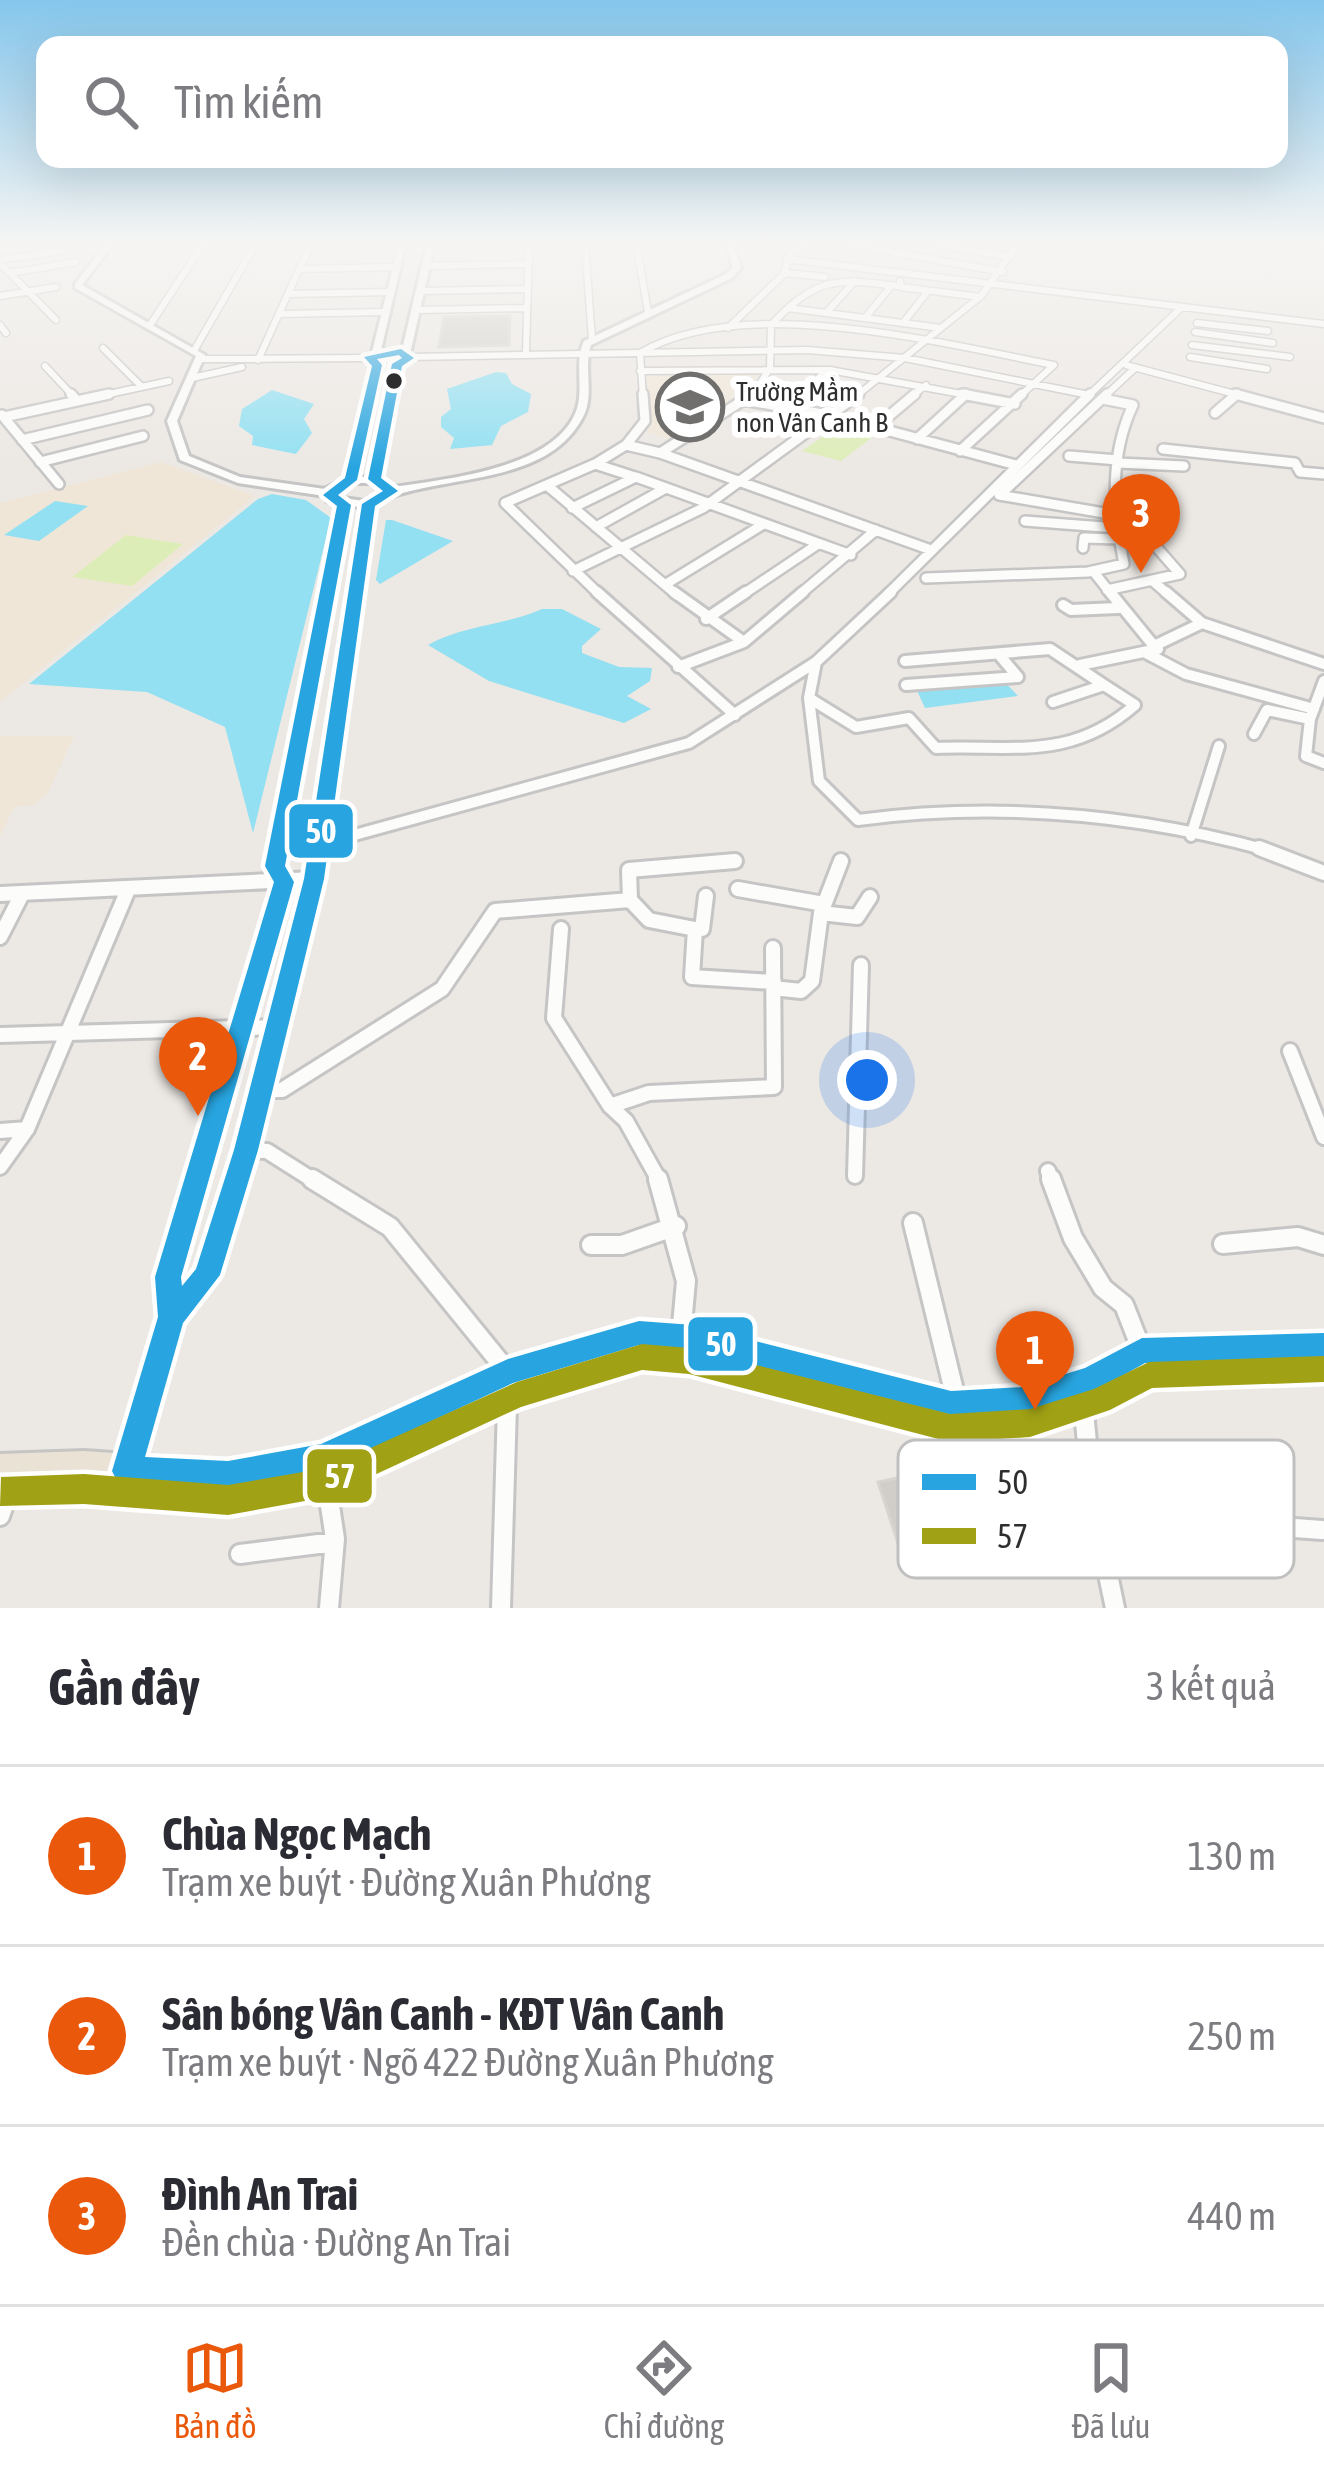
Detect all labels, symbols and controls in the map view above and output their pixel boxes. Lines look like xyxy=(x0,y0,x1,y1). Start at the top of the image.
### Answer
search box xyxy=(36,36,1288,168)
icon: search xyxy=(78,69,144,135)
text: Tìm kiếm xyxy=(174,76,323,128)
unlabelled marker xyxy=(383,370,405,392)
school or university icon: Trường Mầm non Vân Canh B xyxy=(655,372,725,442)
place label: Trường Mầm non Vân Canh B xyxy=(736,376,888,438)
pin: 3 xyxy=(1102,474,1180,573)
line badge: 50 xyxy=(287,802,355,860)
text: 50 xyxy=(305,812,337,850)
pin: 2 xyxy=(159,1017,237,1116)
your location xyxy=(837,1050,897,1110)
pin: 1 xyxy=(996,1311,1074,1410)
line badge: 50 xyxy=(686,1315,755,1373)
text: 50 xyxy=(705,1325,737,1363)
legend xyxy=(898,1440,1294,1578)
line badge: 57 xyxy=(305,1447,374,1505)
text: 57 xyxy=(324,1457,356,1495)
text: 50 xyxy=(997,1463,1028,1501)
text: 57 xyxy=(997,1517,1028,1555)
text: Gần đây xyxy=(48,1657,200,1716)
text: 3 kết quả xyxy=(1146,1664,1276,1708)
text: Chùa Ngọc Mạch xyxy=(162,1808,431,1860)
text: 1 xyxy=(78,1834,96,1878)
text: 130 m xyxy=(1188,1834,1276,1878)
text: Trạm xe buýt · Đường Xuân Phương xyxy=(162,1860,651,1904)
text: Sân bóng Vân Canh - KĐT Vân Canh xyxy=(162,1988,724,2040)
text: 2 xyxy=(78,2014,96,2058)
text: 250 m xyxy=(1188,2014,1276,2058)
text: Trạm xe buýt · Ngõ 422 Đường Xuân Phương xyxy=(162,2040,774,2084)
text: Đình An Trai xyxy=(162,2168,358,2220)
text: 3 xyxy=(78,2194,96,2238)
text: 440 m xyxy=(1188,2194,1276,2238)
text: Đền chùa · Đường An Trai xyxy=(162,2220,511,2264)
tab: Bản đồ xyxy=(174,2335,257,2445)
tab: Chỉ đường xyxy=(604,2335,724,2445)
tab: Đã lưu xyxy=(1071,2335,1150,2445)

